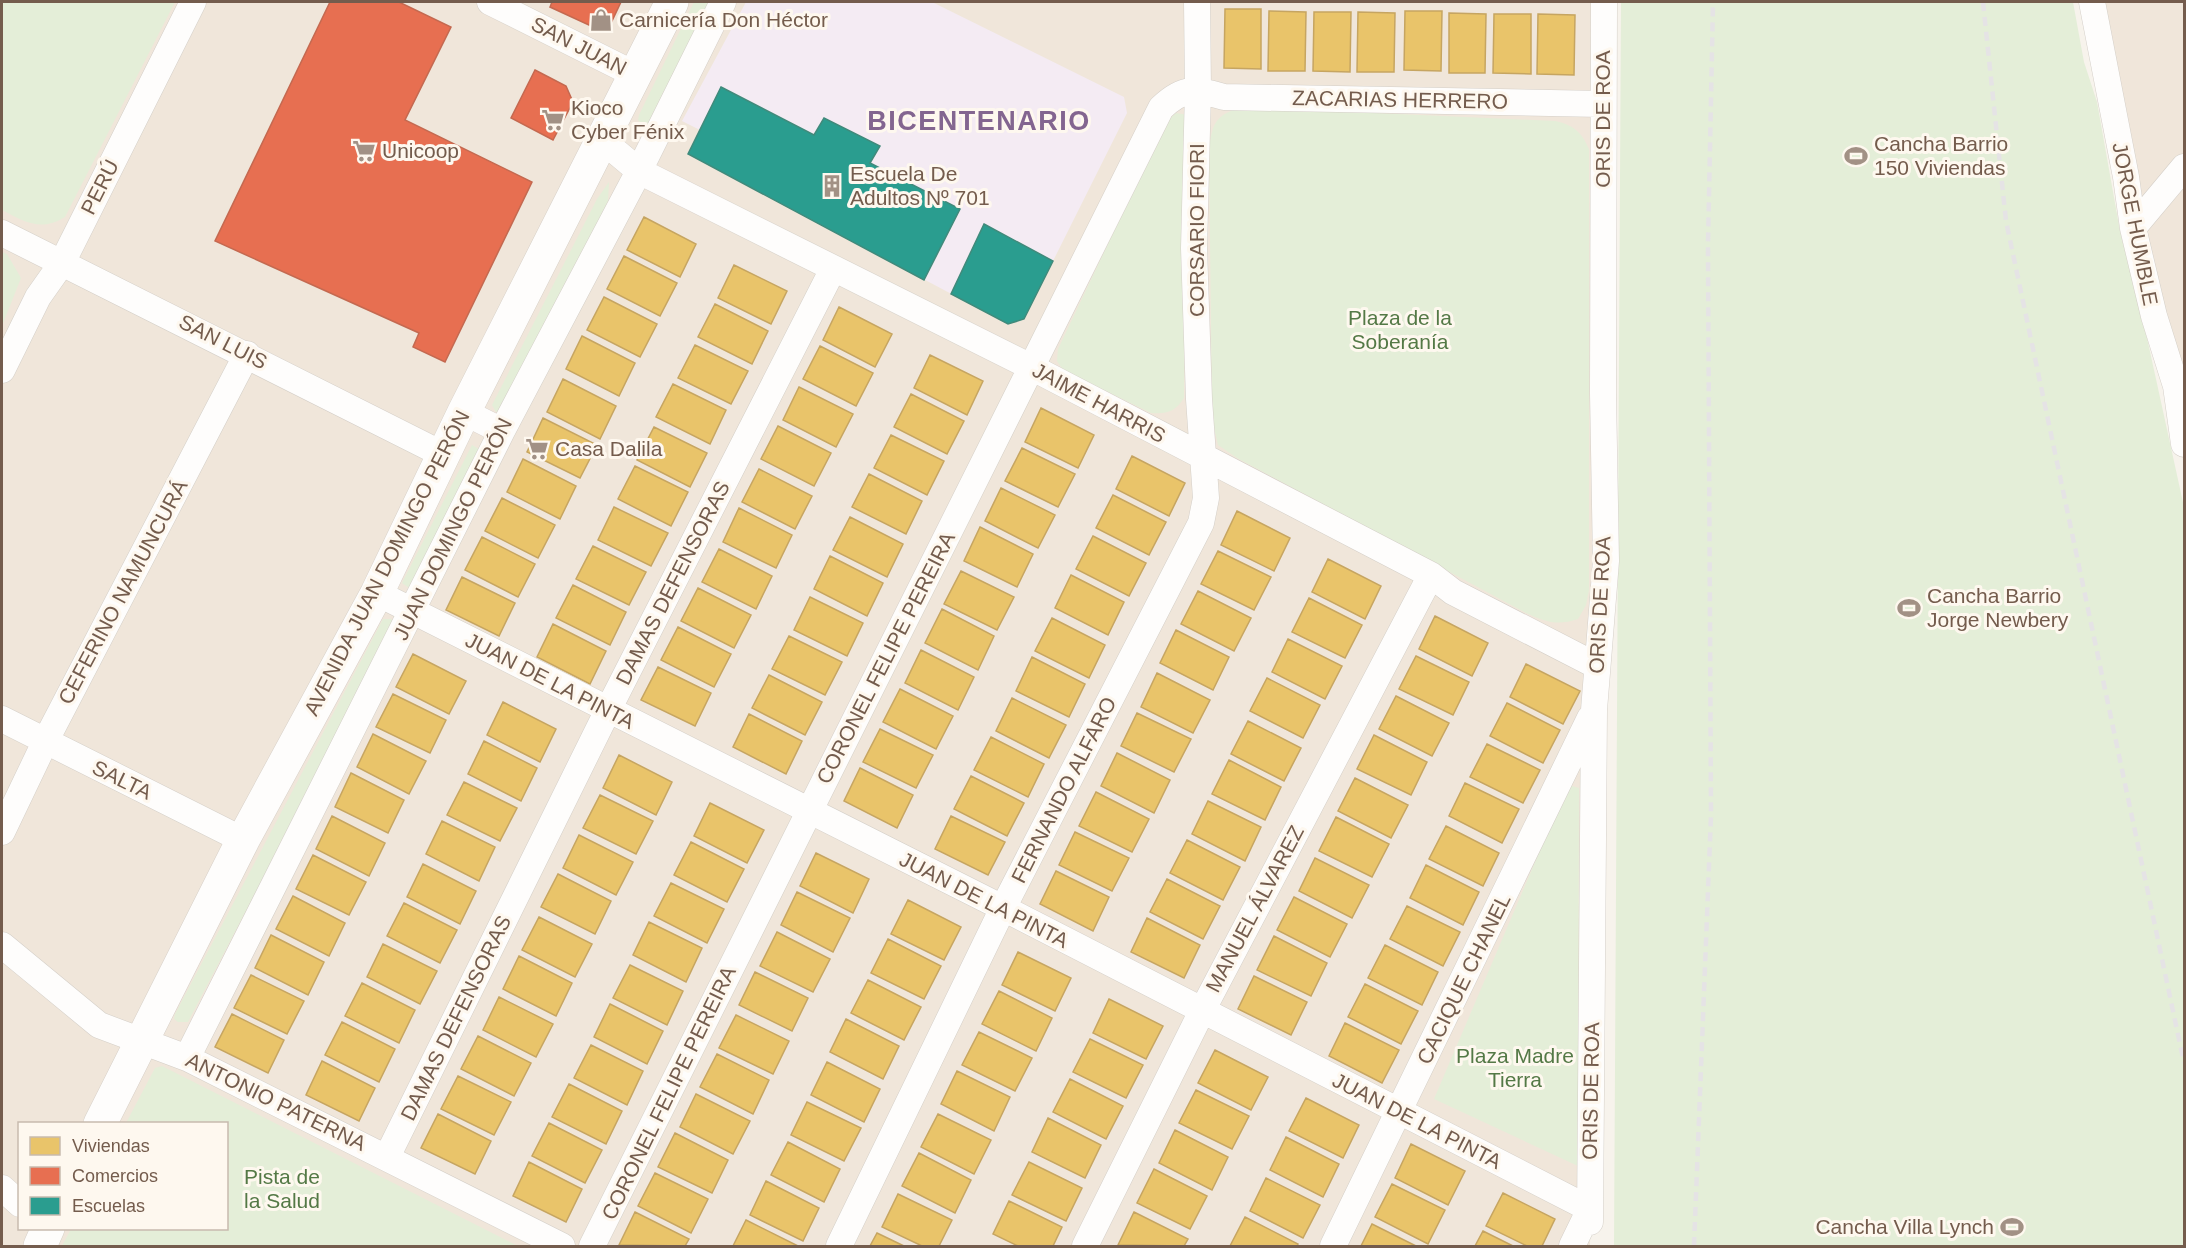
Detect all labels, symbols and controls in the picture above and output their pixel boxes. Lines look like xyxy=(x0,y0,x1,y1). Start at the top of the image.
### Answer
shop icon: Carnicería Don Héctor xyxy=(588,7,614,33)
place label: Carnicería Don Héctor xyxy=(619,8,828,31)
street label: SAN JUAN xyxy=(528,12,631,79)
street label: ORIS DE ROA xyxy=(1591,50,1614,188)
street label: ZACARIAS HERRERO xyxy=(1292,86,1508,113)
place label: Kioco Cyber Fénix xyxy=(571,96,685,143)
district label: BICENTENARIO xyxy=(867,106,1091,136)
supermarket icon: Kioco Cyber Fénix xyxy=(540,107,566,133)
place label: Cancha Barrio 150 Viviendas xyxy=(1874,132,2008,179)
supermarket icon: Unicoop xyxy=(351,138,377,164)
place label: Unicoop xyxy=(382,139,459,162)
street label: JORGE HUMBLE xyxy=(2108,140,2163,307)
street label: CORSARIO FIORI xyxy=(1185,143,1208,317)
sports icon: Cancha Barrio 150 Viviendas xyxy=(1843,143,1869,169)
street label: PERÚ xyxy=(76,156,123,218)
place label: Escuela De Adultos Nº 701 xyxy=(850,162,990,209)
building icon: Escuela De Adultos Nº 701 xyxy=(819,173,845,199)
park label: Plaza de la Soberanía xyxy=(1348,306,1452,353)
street label: SAN LUIS xyxy=(175,310,271,374)
street label: JAIME HARRIS xyxy=(1029,358,1170,447)
street label: AVENIDA JUAN DOMINGO PERÓN xyxy=(299,406,474,719)
street label: JUAN DOMINGO PERÓN xyxy=(389,414,516,643)
supermarket icon: Casa Dalila xyxy=(524,436,550,462)
place label: Casa Dalila xyxy=(555,437,663,460)
street label: CEFERINO NAMUNCURÁ xyxy=(54,476,192,708)
street label: DAMAS DEFENSORAS xyxy=(611,477,734,688)
street label: CORONEL FELIPE PEREIRA xyxy=(812,528,959,787)
street label: ORIS DE ROA xyxy=(1584,536,1615,674)
place label: Cancha Barrio Jorge Newbery xyxy=(1927,584,2069,631)
sports icon: Cancha Barrio Jorge Newbery xyxy=(1896,595,1922,621)
street label: JUAN DE LA PINTA xyxy=(462,628,638,733)
street label: FERNANDO ALFARO xyxy=(1007,693,1120,886)
street label: SALTA xyxy=(89,755,156,804)
street label: MANUEL ÁLVAREZ xyxy=(1201,821,1308,996)
street label: JUAN DE LA PINTA xyxy=(896,847,1072,952)
street label: CACIQUE CHANEL xyxy=(1412,890,1515,1068)
street label: DAMAS DEFENSORAS xyxy=(396,912,515,1124)
street label: CORONEL FELIPE PEREIRA xyxy=(597,962,740,1223)
street label: ORIS DE ROA xyxy=(1578,1022,1603,1160)
park label: Plaza Madre Tierra xyxy=(1456,1044,1574,1091)
street label: ANTONIO PATERNA xyxy=(183,1048,370,1155)
street label: JUAN DE LA PINTA xyxy=(1329,1068,1505,1173)
legend xyxy=(18,1122,228,1230)
text: Viviendas xyxy=(72,1136,150,1156)
park label: Pista de la Salud xyxy=(244,1165,320,1212)
text: Comercios xyxy=(72,1166,158,1186)
text: Escuelas xyxy=(72,1196,145,1216)
sports icon: Cancha Villa Lynch xyxy=(1999,1214,2025,1240)
place label: Cancha Villa Lynch xyxy=(1815,1215,1994,1238)

